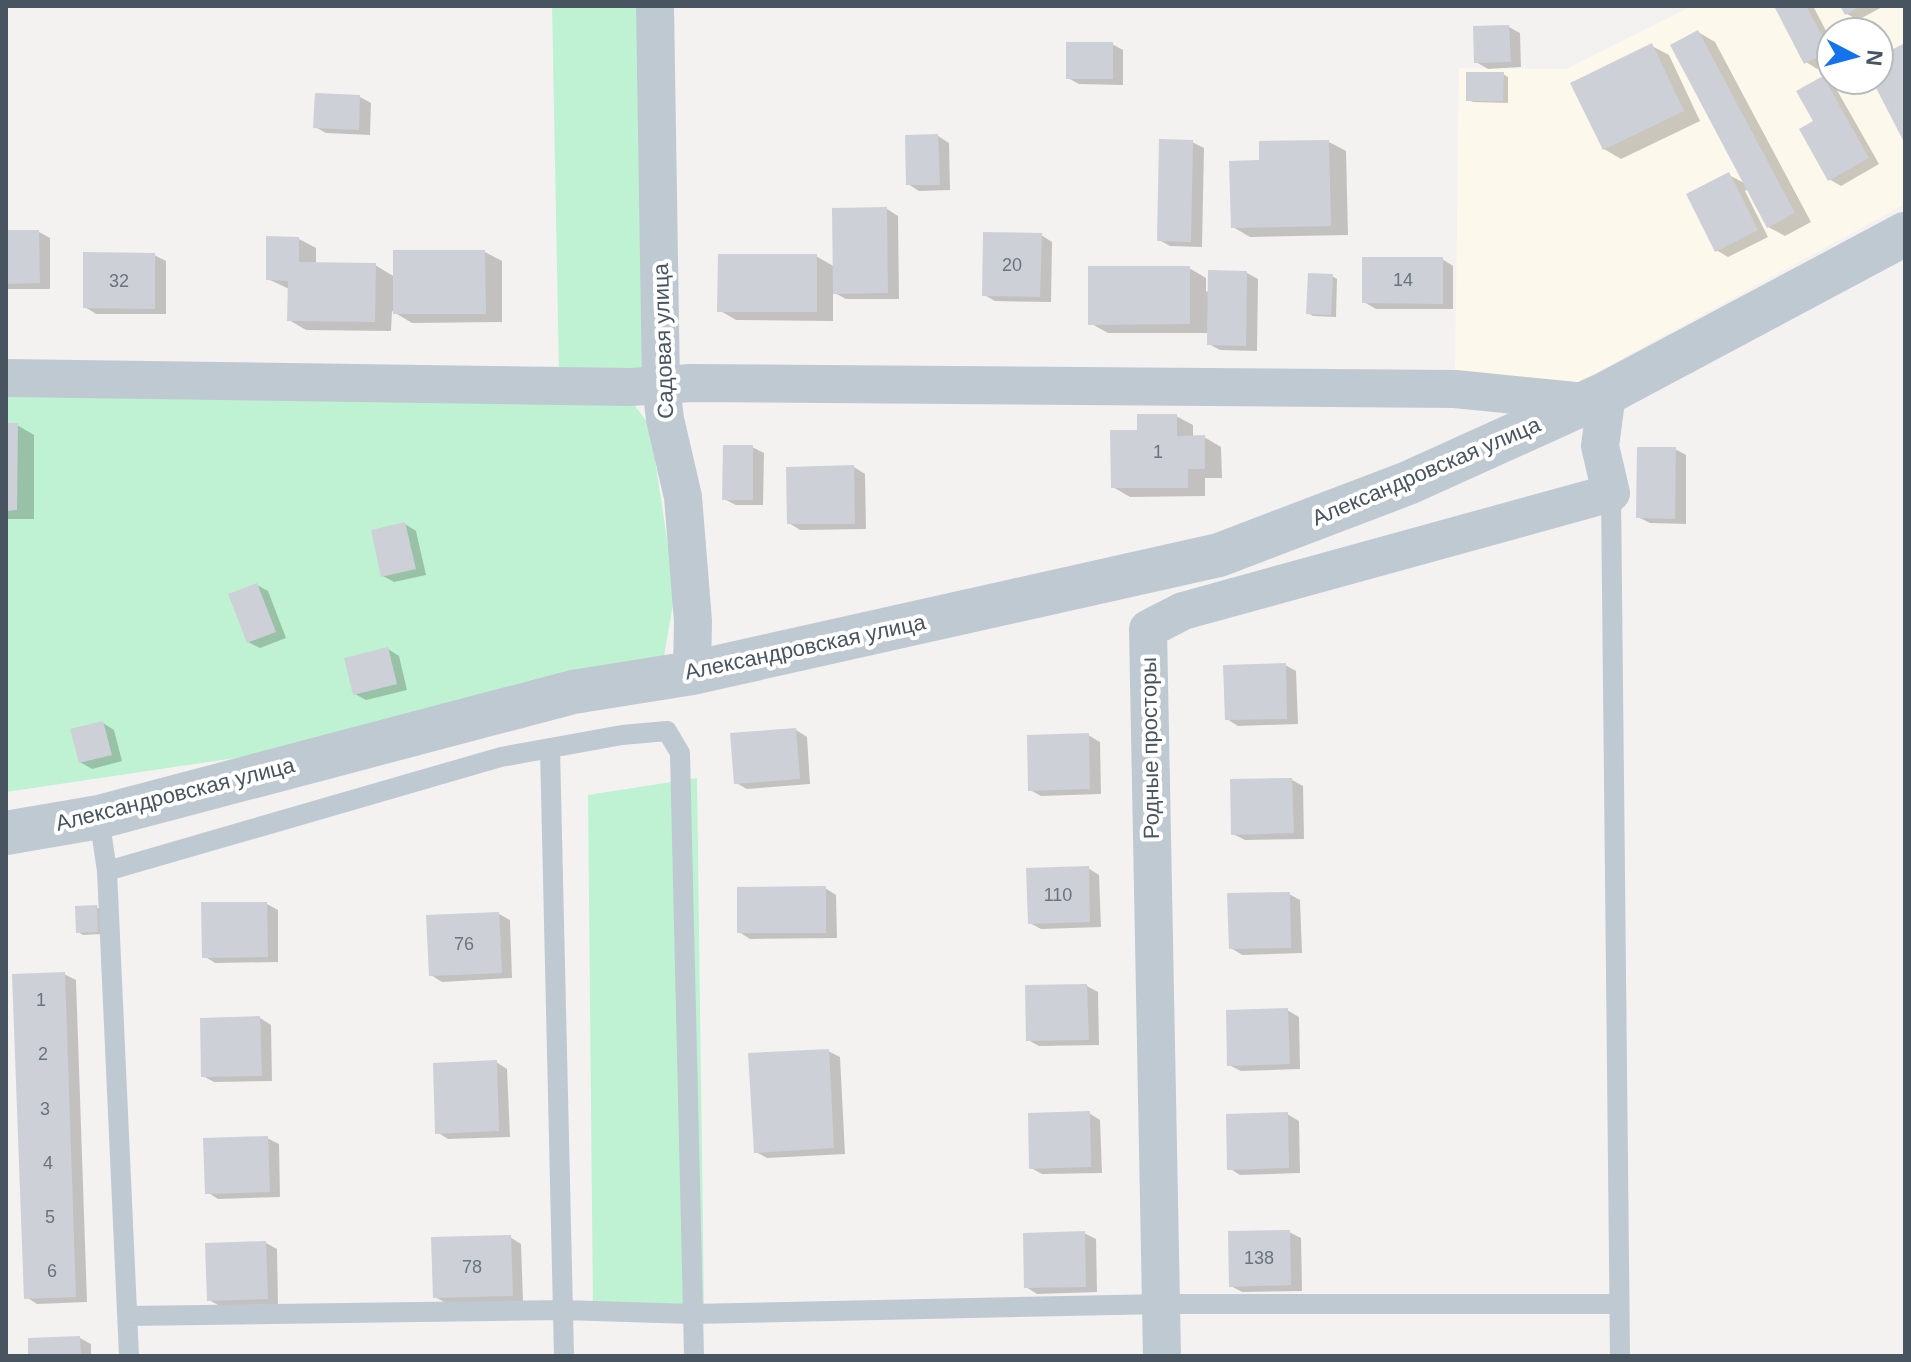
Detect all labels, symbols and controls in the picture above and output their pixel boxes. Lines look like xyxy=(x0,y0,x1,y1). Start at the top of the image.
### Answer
north arrow xyxy=(1815,16,1895,96)
text: N xyxy=(1861,49,1888,67)
house number: 20 xyxy=(1002,255,1022,275)
street label: Садовая улица xyxy=(648,262,678,419)
house number: 14 xyxy=(1393,270,1413,290)
house number: 32 xyxy=(109,271,129,291)
street label: Александровская улица xyxy=(1308,411,1545,530)
house number: 1 xyxy=(1153,442,1163,462)
street label: Александровская улица xyxy=(682,609,928,685)
street label: Родные просторы xyxy=(1136,657,1164,839)
street label: Александровская улица xyxy=(53,752,298,836)
house number: 110 xyxy=(1044,885,1072,905)
house number: 76 xyxy=(454,934,474,954)
house number: 1 xyxy=(36,990,46,1010)
house number: 2 xyxy=(38,1044,48,1064)
house number: 3 xyxy=(40,1099,50,1119)
house number: 4 xyxy=(43,1153,53,1173)
house number: 5 xyxy=(45,1207,55,1227)
house number: 138 xyxy=(1244,1248,1274,1268)
house number: 78 xyxy=(462,1257,482,1277)
house number: 6 xyxy=(47,1261,57,1281)

